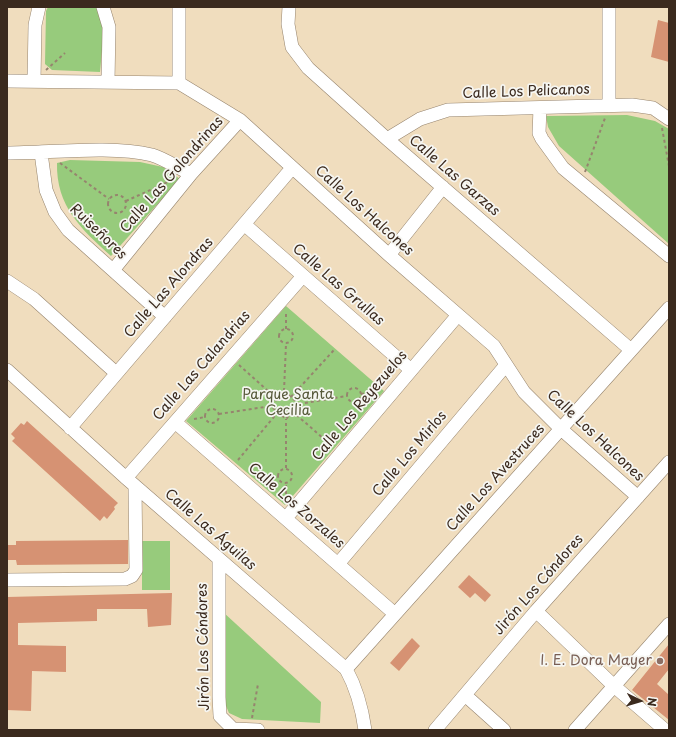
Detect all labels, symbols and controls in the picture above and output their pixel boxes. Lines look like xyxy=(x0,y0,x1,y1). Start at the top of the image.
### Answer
street label: Calle Los Pelicanos xyxy=(462,81,590,103)
street label: Calle Las Golondrinas xyxy=(117,113,227,237)
street label: Calle Las Garzas xyxy=(405,132,503,220)
street label: Calle Los Halcones xyxy=(311,162,417,260)
street label: Ruiseñores xyxy=(66,201,130,263)
street label: Calle Las Alondras xyxy=(121,234,217,342)
street label: Calle Las Grullas xyxy=(289,241,387,329)
street label: Calle Las Calandrias xyxy=(150,308,254,424)
street label: Calle Los Reyezuelos xyxy=(309,347,411,465)
park label: Parque Santa Cecilia xyxy=(242,387,334,420)
street label: Calle Los Halcones xyxy=(543,387,647,485)
street label: Calle Los Mirlos xyxy=(369,408,451,500)
street label: Calle Los Avestruces xyxy=(443,421,549,535)
street label: Calle Los Zorzales xyxy=(244,460,348,552)
street label: Calle Las Águilas xyxy=(161,486,259,574)
street label: Jirón Los Cóndores xyxy=(491,531,587,639)
street label: Jirón Los Cóndores xyxy=(194,583,214,711)
place label: I. E. Dora Mayer xyxy=(540,653,652,669)
marker: I. E. Dora Mayer xyxy=(655,656,665,666)
north arrow xyxy=(620,681,660,721)
text: N xyxy=(644,697,661,707)

